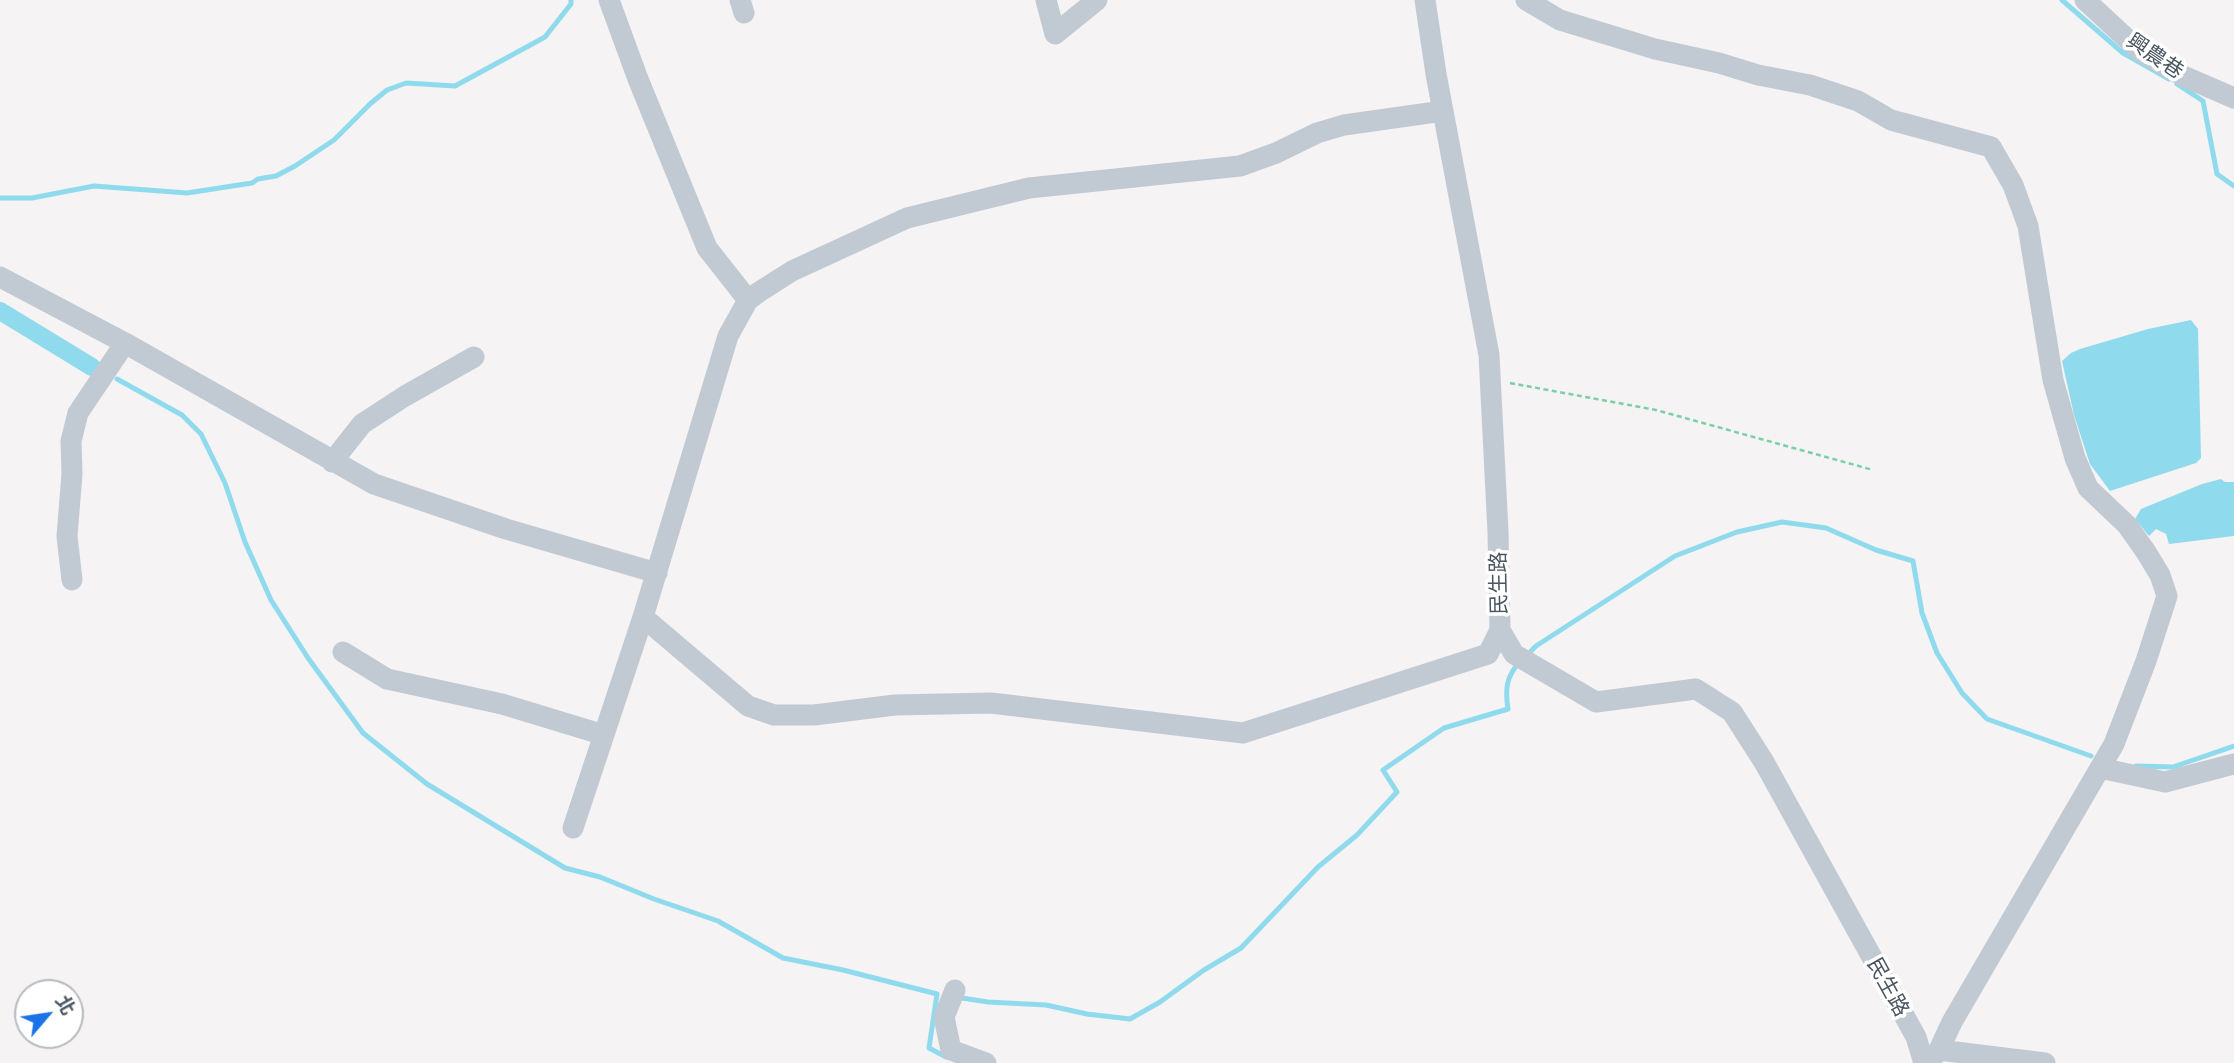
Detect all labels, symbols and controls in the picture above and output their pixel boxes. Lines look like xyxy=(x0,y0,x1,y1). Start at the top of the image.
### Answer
street label: 興農巷 xyxy=(2122,28,2188,84)
street label: 民生路 xyxy=(1486,551,1512,615)
street label: 民生路 xyxy=(1862,953,1914,1021)
north arrow xyxy=(14,979,84,1049)
text: 北 xyxy=(51,991,81,1018)

